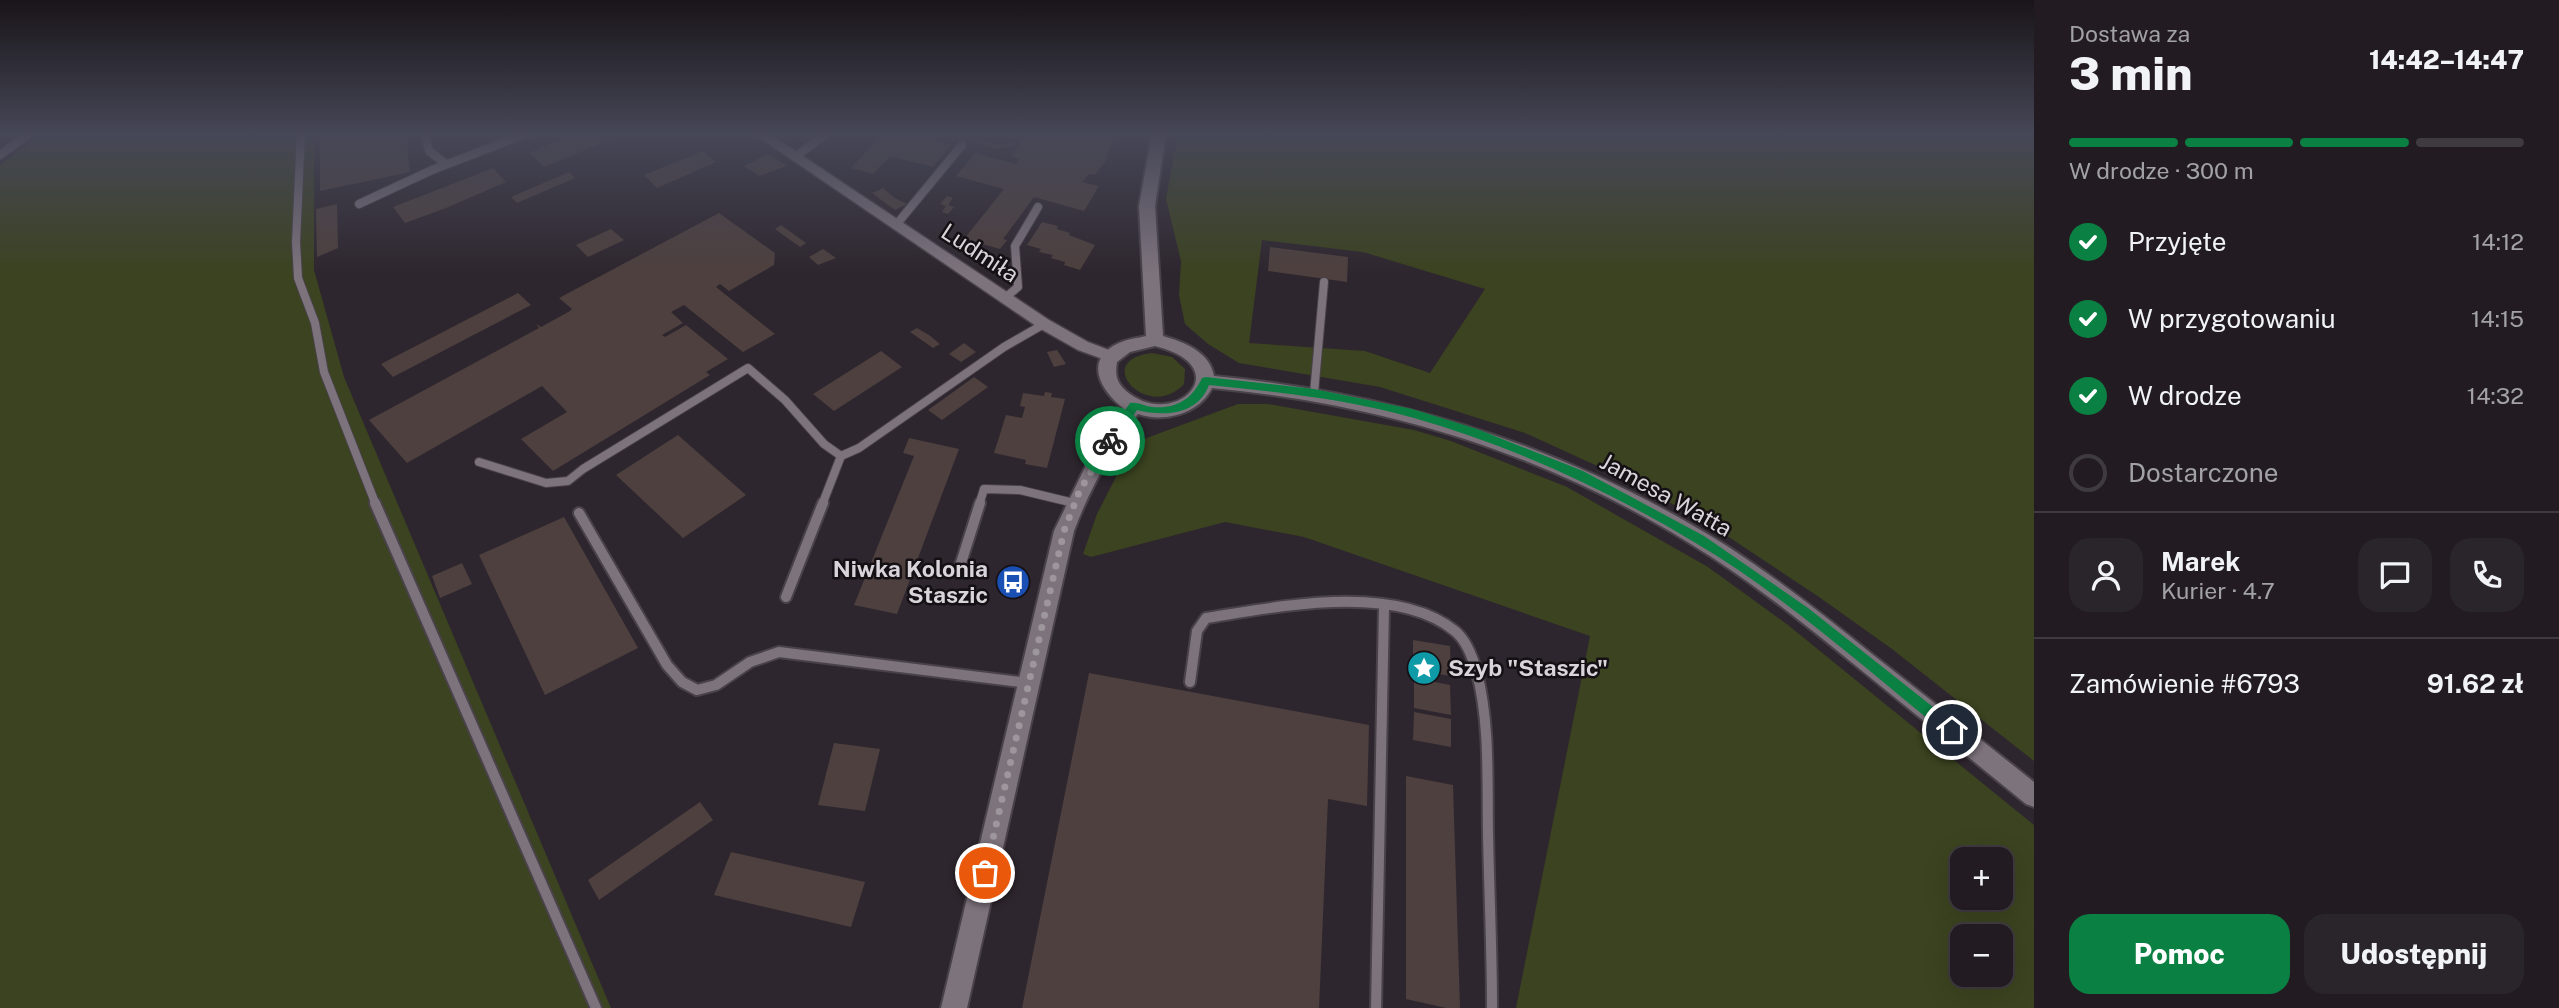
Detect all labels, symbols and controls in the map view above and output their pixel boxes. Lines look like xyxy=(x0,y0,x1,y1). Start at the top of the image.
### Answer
text: Dostawa za xyxy=(2069,20,2190,47)
text: 14:42–14:47 xyxy=(2369,44,2524,75)
text: 3 min xyxy=(2069,46,2193,100)
text: W drodze · 300 m xyxy=(2069,157,2254,184)
street label: Ludmiła xyxy=(937,218,1024,288)
icon: check xyxy=(2069,223,2107,261)
text: Przyjęte xyxy=(2128,226,2227,257)
text: 14:12 xyxy=(2472,228,2524,255)
icon: check xyxy=(2069,300,2107,338)
text: W przygotowaniu xyxy=(2128,303,2336,334)
text: 14:15 xyxy=(2471,305,2524,332)
icon: check xyxy=(2069,377,2107,415)
text: W drodze xyxy=(2128,380,2242,411)
text: 14:32 xyxy=(2467,382,2524,409)
courier xyxy=(1075,406,1145,476)
icon: bike xyxy=(1091,422,1129,460)
street label: Jamesa Watta xyxy=(1596,447,1737,542)
text: Dostarczone xyxy=(2128,457,2279,488)
button: person xyxy=(2069,538,2143,612)
button: chat xyxy=(2358,538,2432,612)
button: phone xyxy=(2450,538,2524,612)
text: Marek xyxy=(2161,546,2240,577)
place label: Niwka Kolonia Staszic xyxy=(833,555,988,608)
bus stop icon: Niwka Kolonia Staszic xyxy=(994,563,1032,601)
text: Kurier · 4.7 xyxy=(2161,577,2275,604)
place icon: Szyb "Staszic" xyxy=(1405,649,1443,687)
place label: Szyb "Staszic" xyxy=(1448,654,1608,681)
text: Zamówienie #6793 xyxy=(2069,668,2300,699)
text: 91.62 zł xyxy=(2427,668,2524,699)
pin xyxy=(1922,700,1982,760)
icon: home xyxy=(1933,711,1971,749)
pin xyxy=(955,843,1015,903)
map controls xyxy=(1950,847,2013,987)
button: + xyxy=(1950,847,2013,910)
icon: bag xyxy=(966,854,1004,892)
button: Pomoc xyxy=(2069,914,2290,994)
button: Udostępnij xyxy=(2304,914,2524,994)
button: − xyxy=(1950,924,2013,987)

